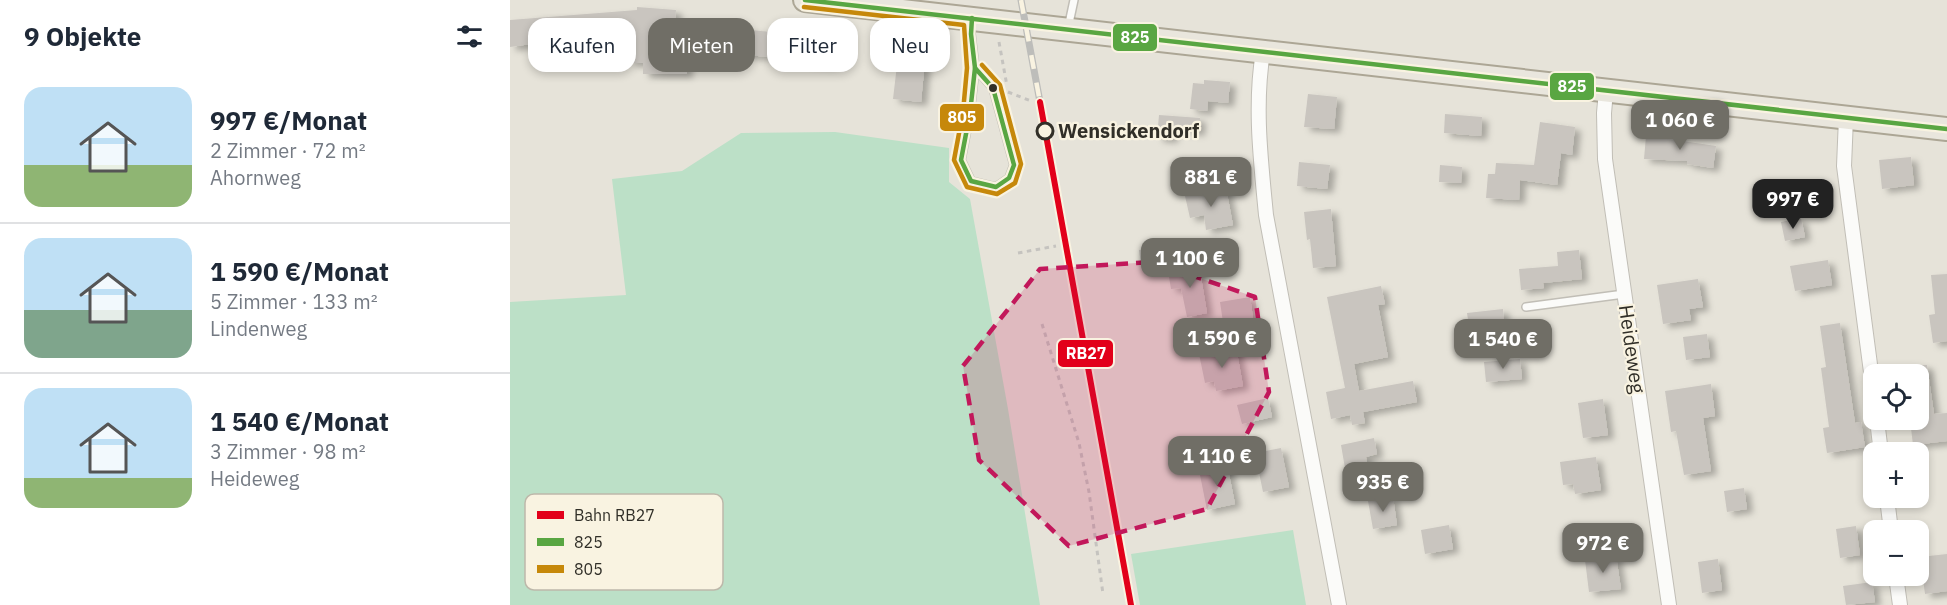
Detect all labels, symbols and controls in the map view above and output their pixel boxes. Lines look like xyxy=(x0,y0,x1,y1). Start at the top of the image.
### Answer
chip: Kaufen xyxy=(528,18,636,72)
chip: Mieten xyxy=(648,18,755,72)
chip: Filter xyxy=(767,18,858,72)
chip: Neu xyxy=(870,18,950,72)
text: 9 Objekte xyxy=(24,19,141,53)
icon: filters xyxy=(453,20,486,53)
line badge: 825 xyxy=(1112,23,1158,52)
text: 825 xyxy=(1121,27,1150,47)
line badge: 825 xyxy=(1549,72,1595,101)
text: 825 xyxy=(1558,76,1587,96)
unlabelled marker xyxy=(987,82,999,94)
pin: 1 060 € xyxy=(1625,100,1735,151)
text: 997 €/Monat xyxy=(210,103,367,137)
line badge: 805 xyxy=(939,103,985,132)
text: 1 060 € xyxy=(1645,106,1715,133)
text: 805 xyxy=(948,107,977,127)
icon: home xyxy=(72,111,144,183)
place label: Wensickendorf xyxy=(1058,117,1199,144)
marker: Wensickendorf xyxy=(1036,122,1054,140)
text: 2 Zimmer · 72 m² xyxy=(210,137,366,164)
pin: 881 € xyxy=(1169,157,1253,208)
text: 881 € xyxy=(1184,163,1238,190)
text: Ahornweg xyxy=(210,164,301,191)
pin: 997 € xyxy=(1751,179,1835,230)
text: 997 € xyxy=(1766,185,1820,212)
pin: 1 100 € xyxy=(1135,238,1245,289)
text: 1 100 € xyxy=(1155,244,1225,271)
text: 1 590 €/Monat xyxy=(210,254,389,288)
icon: home xyxy=(72,262,144,334)
text: 5 Zimmer · 133 m² xyxy=(210,288,378,315)
street label: Heideweg xyxy=(1613,303,1652,396)
text: Lindenweg xyxy=(210,315,307,342)
pin: 1 590 € xyxy=(1167,318,1277,369)
pin: 1 540 € xyxy=(1448,319,1558,370)
text: 1 590 € xyxy=(1187,324,1257,351)
text: 1 540 € xyxy=(1468,325,1538,352)
line badge: RB27 xyxy=(1057,339,1114,368)
text: RB27 xyxy=(1066,343,1106,363)
map controls xyxy=(1863,364,1929,586)
button: locate xyxy=(1863,364,1929,430)
text: 1 540 €/Monat xyxy=(210,404,389,438)
icon: home xyxy=(72,412,144,484)
pin: 1 110 € xyxy=(1162,436,1272,487)
text: 3 Zimmer · 98 m² xyxy=(210,438,366,465)
text: 1 110 € xyxy=(1182,442,1252,469)
button: + xyxy=(1863,442,1929,508)
pin: 935 € xyxy=(1341,462,1425,513)
text: Heideweg xyxy=(210,465,299,492)
text: 935 € xyxy=(1356,468,1410,495)
legend xyxy=(525,494,723,590)
text: Bahn RB27 xyxy=(574,505,655,525)
button: − xyxy=(1863,520,1929,586)
pin: 972 € xyxy=(1561,523,1645,574)
text: 972 € xyxy=(1576,529,1630,556)
text: 825 xyxy=(574,532,603,552)
text: 805 xyxy=(574,559,603,579)

